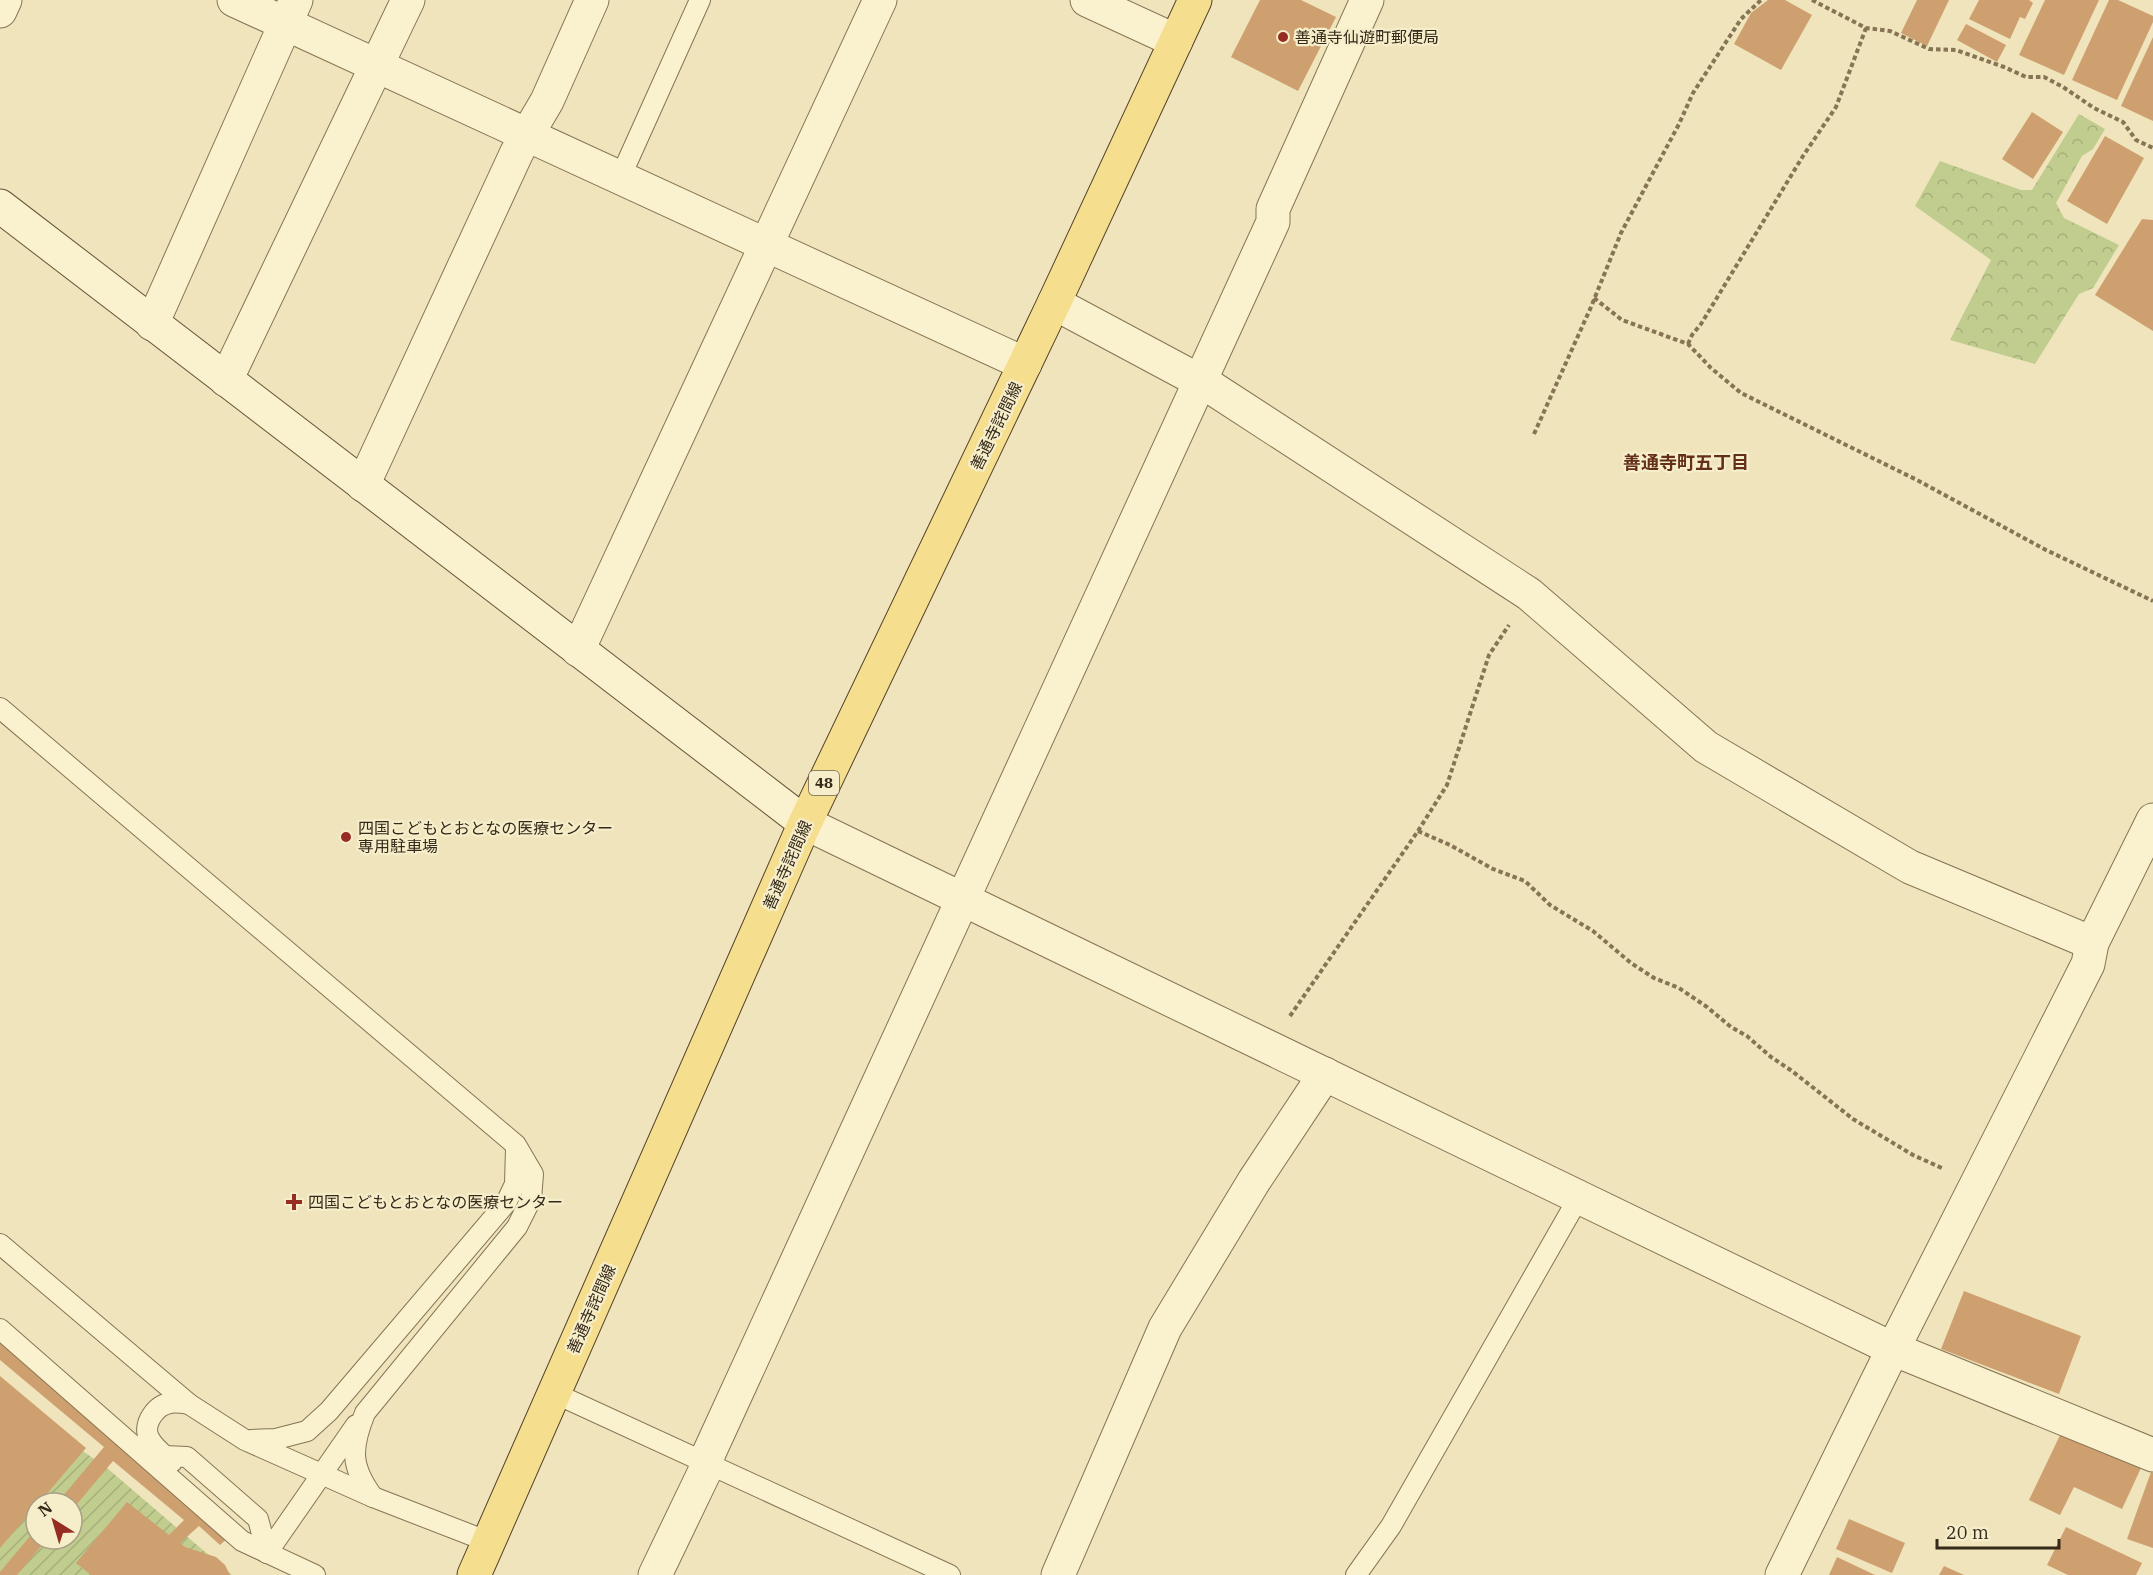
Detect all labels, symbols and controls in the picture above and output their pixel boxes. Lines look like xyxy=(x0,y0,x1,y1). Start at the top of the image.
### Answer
place label: 善通寺仙遊町郵便局 xyxy=(1295,27,1439,47)
marker: 善通寺仙遊町郵便局 xyxy=(1276,30,1290,44)
street label: 善通寺詫間線 xyxy=(966,378,1026,474)
district label: 善通寺町五丁目 xyxy=(1623,451,1749,474)
road number: 48 xyxy=(809,771,839,795)
street label: 善通寺詫間線 xyxy=(758,817,816,913)
place label: 四国こどもとおとなの医療センター 専用駐車場 xyxy=(358,818,613,856)
marker: 四国こどもとおとなの医療センター 専用駐車場 xyxy=(339,830,353,844)
place label: 四国こどもとおとなの医療センター xyxy=(308,1192,563,1212)
marker: 四国こどもとおとなの医療センター xyxy=(285,1193,303,1211)
street label: 善通寺詫間線 xyxy=(562,1261,620,1357)
north arrow xyxy=(24,1491,84,1551)
text: N xyxy=(34,1497,56,1521)
scale bar xyxy=(1937,1512,2058,1550)
text: 20 m xyxy=(1946,1521,1989,1544)

